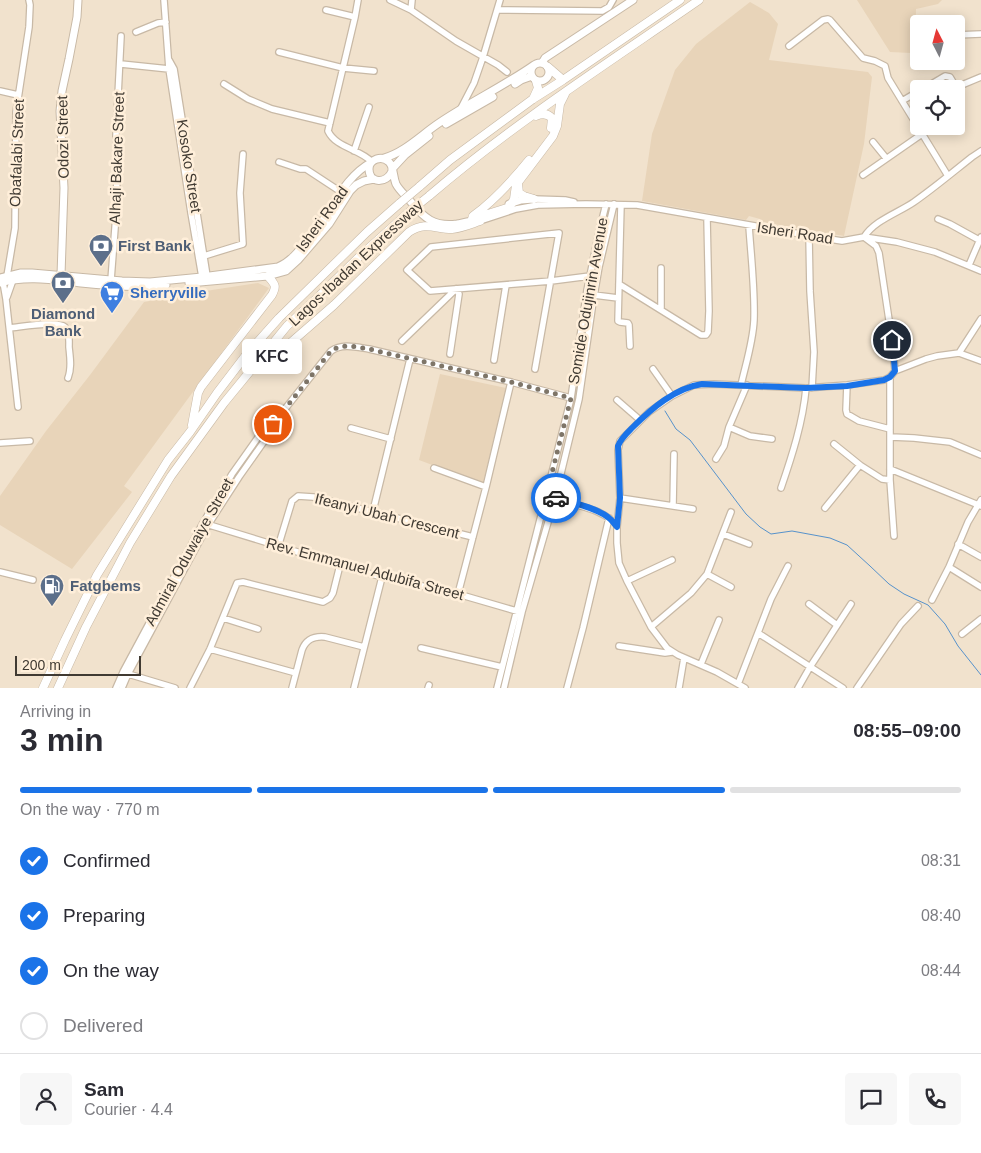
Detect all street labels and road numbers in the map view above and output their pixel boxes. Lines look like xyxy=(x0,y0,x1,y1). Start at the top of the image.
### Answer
street label: Alhaji Bakare Street xyxy=(106,91,127,225)
street label: Odozi Street xyxy=(53,94,72,179)
street label: Obafalabi Street xyxy=(6,98,27,207)
street label: Kosoko Street xyxy=(174,118,205,215)
street label: Isheri Road xyxy=(292,183,351,255)
street label: Lagos-Ibadan Expressway xyxy=(285,196,426,329)
street label: Somide Odujinrin Avenue xyxy=(564,216,611,386)
street label: Isheri Road xyxy=(756,218,834,247)
street label: Admiral Oduwaiye Street xyxy=(141,474,237,628)
street label: Ifeanyi Ubah Crescent xyxy=(313,489,462,542)
street label: Rev. Emmanuel Adubifa Street xyxy=(264,534,467,603)

